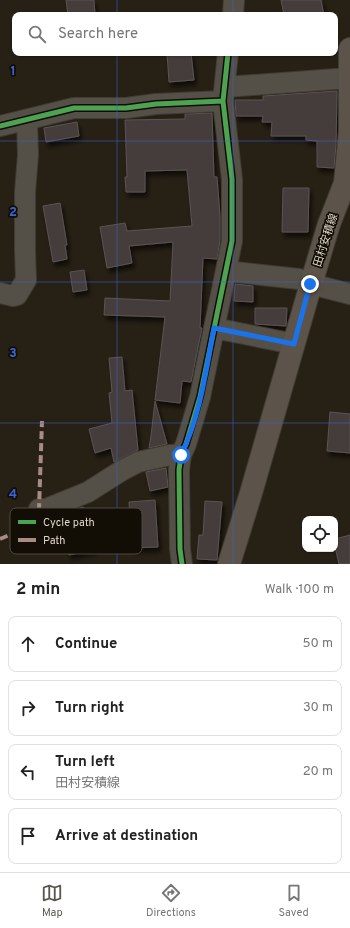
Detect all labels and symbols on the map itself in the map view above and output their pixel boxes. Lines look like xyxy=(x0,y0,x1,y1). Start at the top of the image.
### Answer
text: 1 xyxy=(10,64,16,80)
text: 2 xyxy=(9,205,17,221)
street label: 田村安積線 xyxy=(311,212,341,269)
route end xyxy=(301,275,319,293)
text: 3 xyxy=(9,346,17,362)
route start xyxy=(172,446,190,464)
text: 4 xyxy=(9,487,17,503)
legend xyxy=(10,508,142,554)
text: Cycle path xyxy=(43,516,95,530)
text: Path xyxy=(43,534,65,548)

